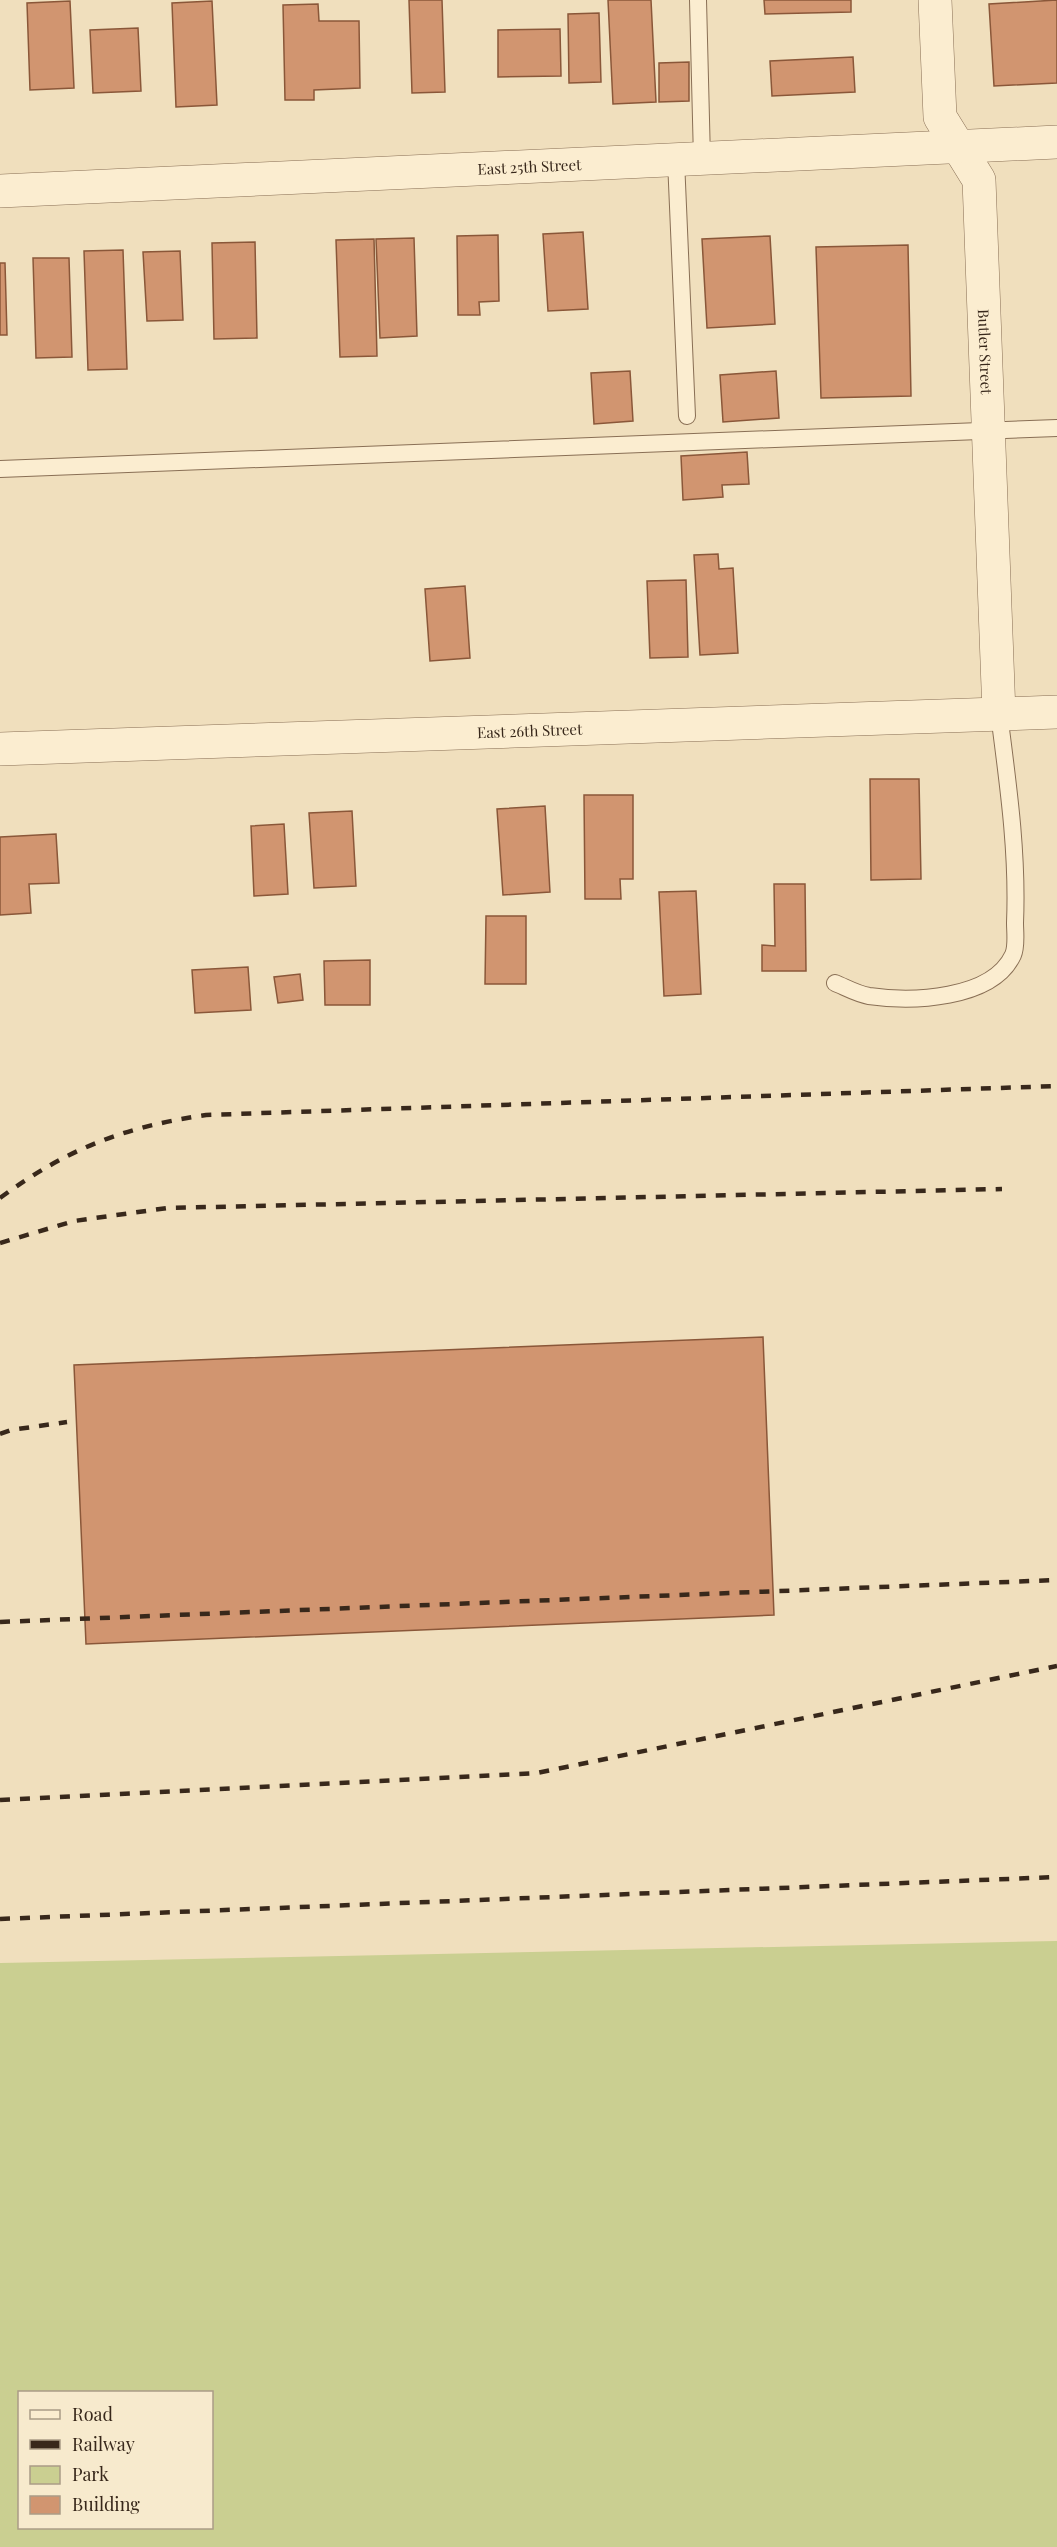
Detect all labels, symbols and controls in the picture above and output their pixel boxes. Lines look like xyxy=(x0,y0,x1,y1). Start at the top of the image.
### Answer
street label: East 25th Street xyxy=(477,154,582,179)
street label: Butler Street xyxy=(974,309,997,395)
street label: East 26th Street xyxy=(477,719,583,742)
legend xyxy=(18,2391,213,2529)
text: Road xyxy=(72,2402,113,2426)
text: Railway xyxy=(72,2432,135,2456)
text: Park xyxy=(72,2462,109,2486)
text: Building xyxy=(72,2492,140,2516)

